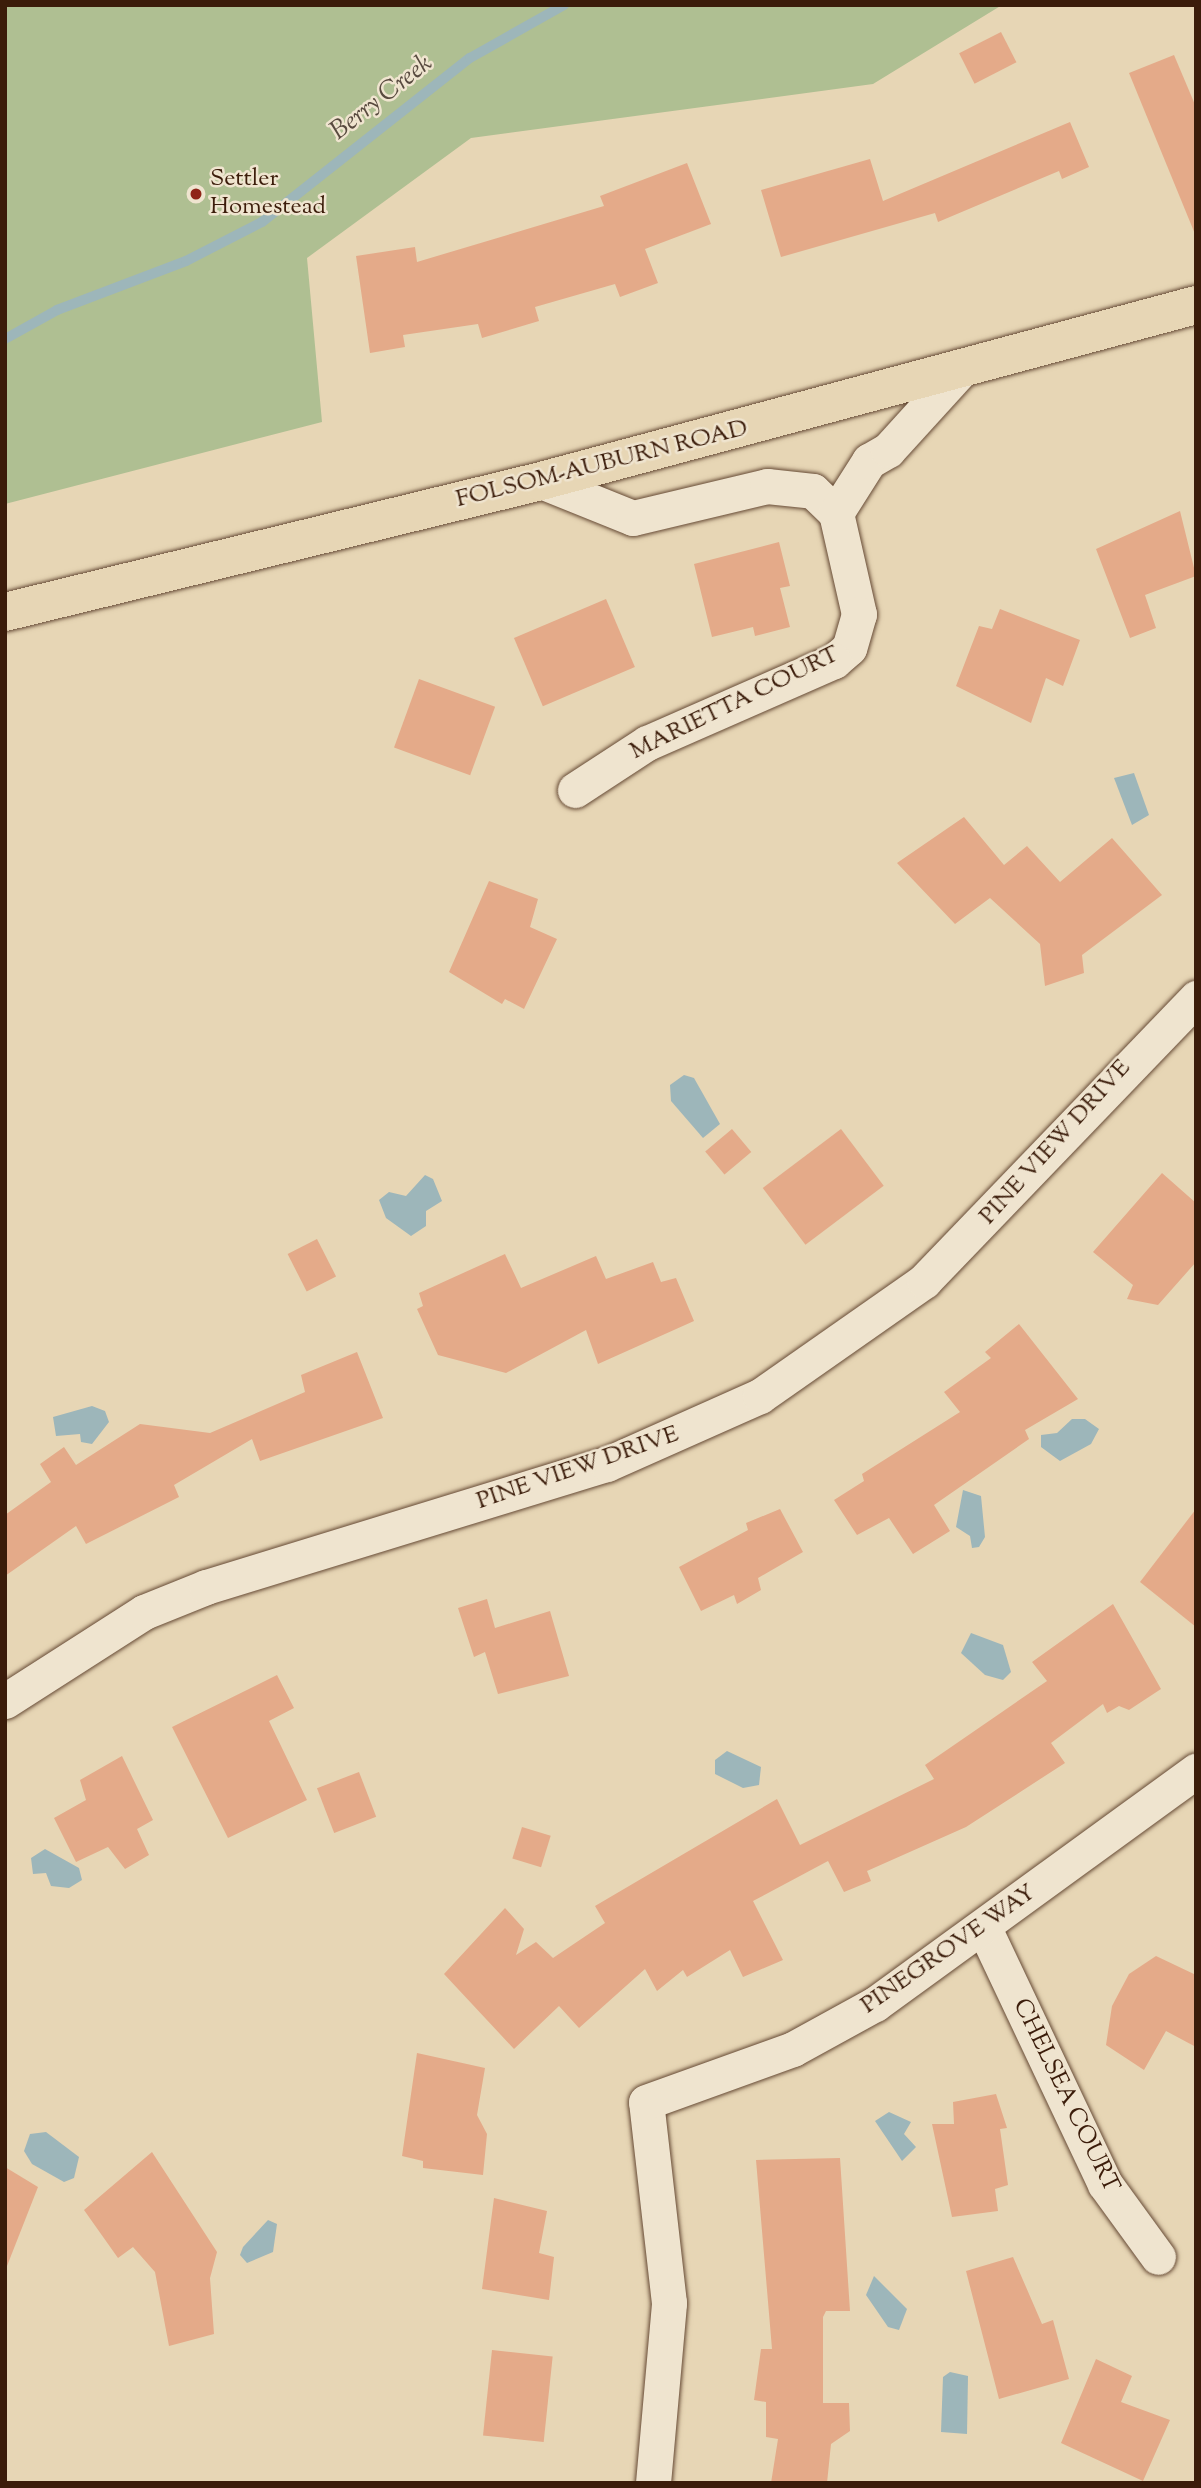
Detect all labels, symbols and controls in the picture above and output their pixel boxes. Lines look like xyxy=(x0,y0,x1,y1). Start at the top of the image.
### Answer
water label: Berry Creek xyxy=(325,49,439,147)
place label: Settler Homestead xyxy=(210,166,326,222)
marker: Settler Homestead xyxy=(188,186,204,202)
street label: FOLSOM-AUBURN ROAD xyxy=(453,415,751,515)
street label: MARIETTA COURT xyxy=(626,641,844,767)
street label: PINE VIEW DRIVE xyxy=(974,1055,1138,1231)
street label: PINE VIEW DRIVE xyxy=(473,1421,683,1517)
street label: PINEGROVE WAY xyxy=(856,1879,1042,2021)
street label: CHELSEA COURT xyxy=(1006,1994,1124,2198)

